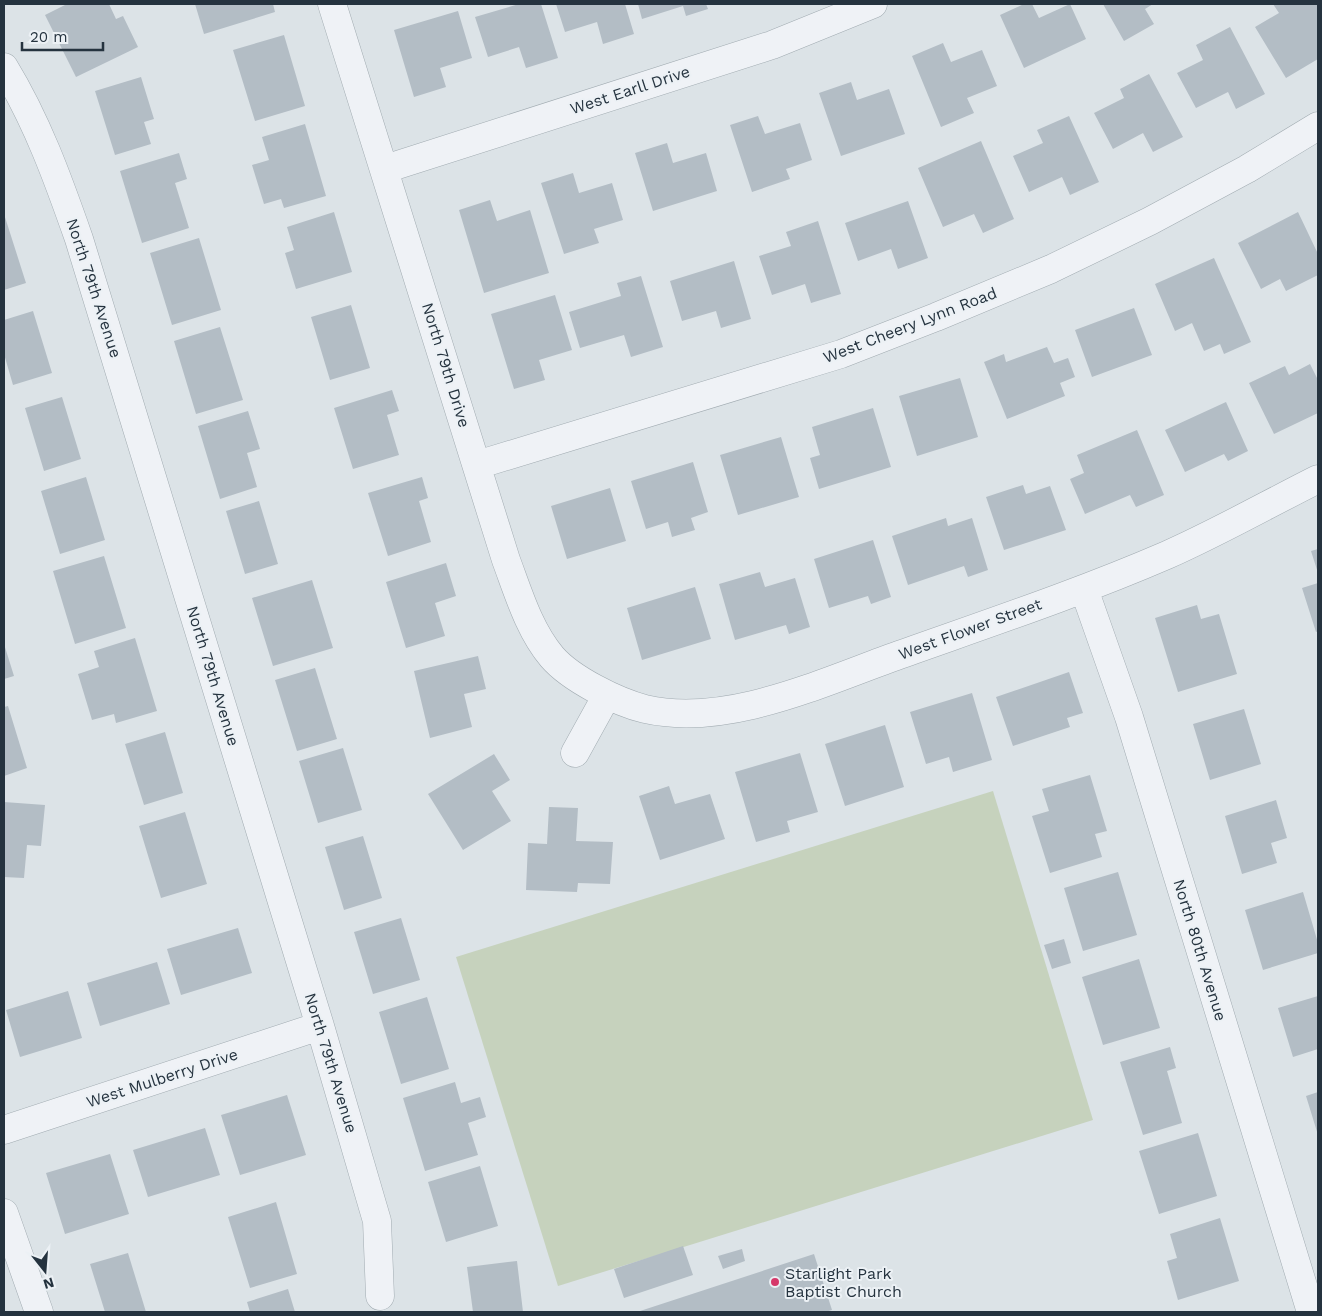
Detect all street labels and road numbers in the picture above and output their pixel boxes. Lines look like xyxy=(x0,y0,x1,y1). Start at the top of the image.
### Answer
street label: West Earll Drive xyxy=(568,62,692,118)
street label: North 79th Avenue xyxy=(62,216,126,360)
street label: West Cheery Lynn Road xyxy=(820,283,1000,367)
street label: North 79th Drive xyxy=(418,300,474,430)
street label: West Flower Street xyxy=(896,594,1044,664)
street label: North 79th Avenue xyxy=(183,604,243,748)
street label: North 80th Avenue xyxy=(1169,877,1231,1023)
street label: North 79th Avenue xyxy=(301,991,361,1135)
street label: West Mulberry Drive xyxy=(84,1044,240,1112)

